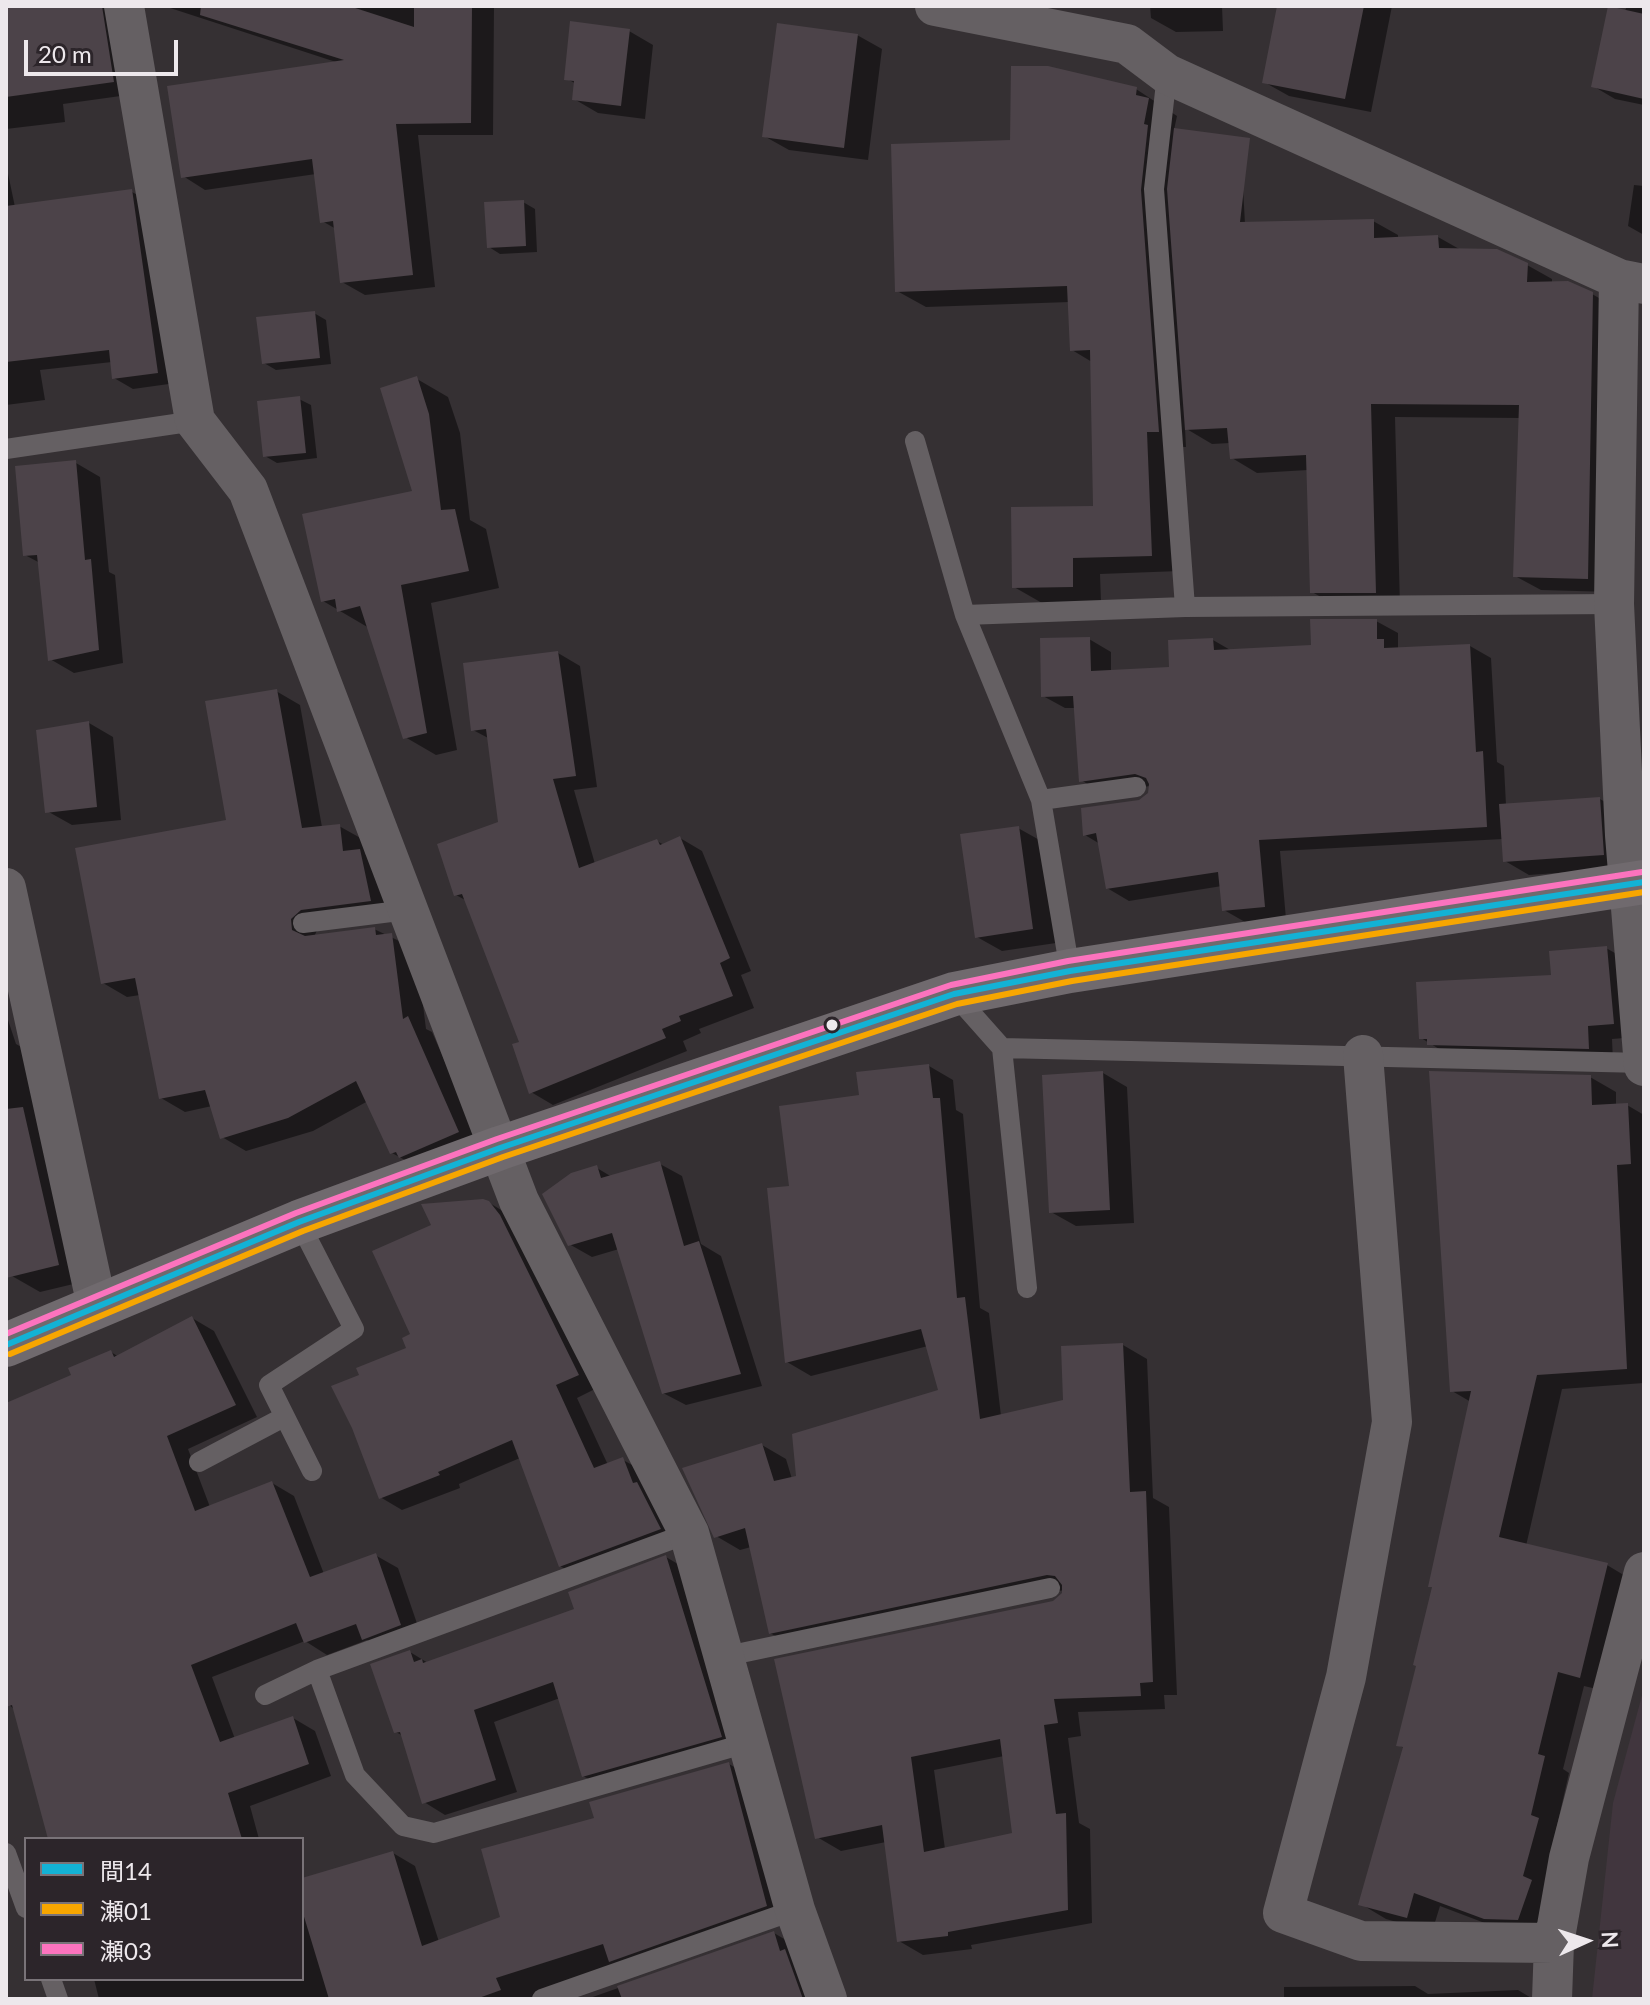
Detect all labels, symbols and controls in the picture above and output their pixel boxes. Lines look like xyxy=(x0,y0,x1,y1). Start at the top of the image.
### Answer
scale bar xyxy=(28,24,182,74)
text: 20 m xyxy=(38,39,92,68)
unlabelled marker xyxy=(824,1017,840,1033)
legend xyxy=(24,1837,304,1981)
text: 間14 xyxy=(100,1856,152,1885)
text: 瀬01 xyxy=(100,1896,152,1925)
north arrow xyxy=(1546,1901,1626,1981)
text: N xyxy=(1597,1931,1624,1949)
text: 瀬03 xyxy=(100,1936,152,1965)

